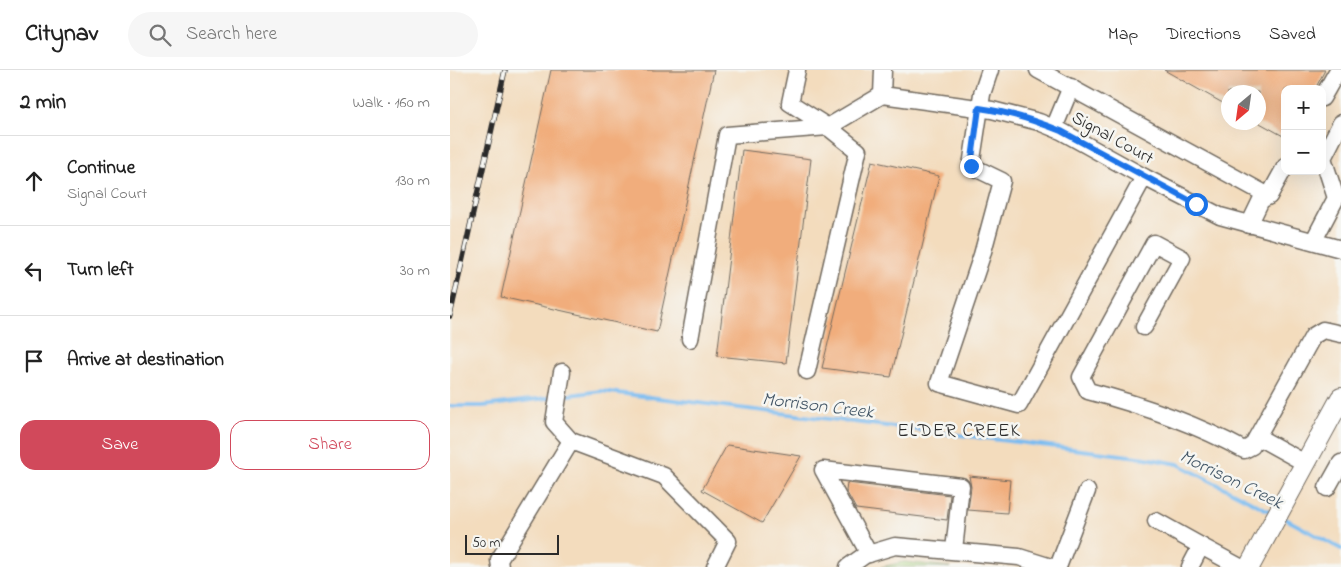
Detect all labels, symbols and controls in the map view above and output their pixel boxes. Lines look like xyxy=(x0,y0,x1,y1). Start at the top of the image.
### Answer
search box xyxy=(128,12,478,57)
text: Citynav xyxy=(25,17,98,52)
icon: search xyxy=(146,21,174,49)
text: Search here xyxy=(186,21,277,48)
text: Map xyxy=(1108,22,1138,48)
text: Directions xyxy=(1166,22,1241,48)
text: Saved xyxy=(1269,22,1316,48)
north arrow xyxy=(1221,85,1266,130)
map controls xyxy=(1281,85,1326,175)
button: + xyxy=(1281,85,1326,130)
text: 2 min xyxy=(20,88,66,118)
text: Walk · 160 m xyxy=(352,91,430,115)
street label: Signal Court xyxy=(1066,106,1158,173)
button: − xyxy=(1281,130,1326,175)
text: Continue xyxy=(67,155,135,182)
route end xyxy=(960,155,983,178)
icon: ahead xyxy=(20,167,48,195)
text: 130 m xyxy=(395,169,430,193)
text: Signal Court xyxy=(67,182,147,206)
route start xyxy=(1185,193,1208,216)
icon: left xyxy=(20,257,48,285)
text: Turn left xyxy=(67,257,134,284)
text: 30 m xyxy=(400,259,430,283)
icon: arrive xyxy=(20,347,48,375)
text: Arrive at destination xyxy=(67,347,224,374)
water label: Morrison Creek xyxy=(760,386,876,427)
district label: ELDER CREEK xyxy=(897,418,1021,445)
button: Save xyxy=(20,420,220,470)
button: Share xyxy=(230,420,430,470)
water label: Morrison Creek xyxy=(1175,444,1288,517)
scale bar xyxy=(465,532,559,555)
text: 50 m xyxy=(472,533,500,554)

